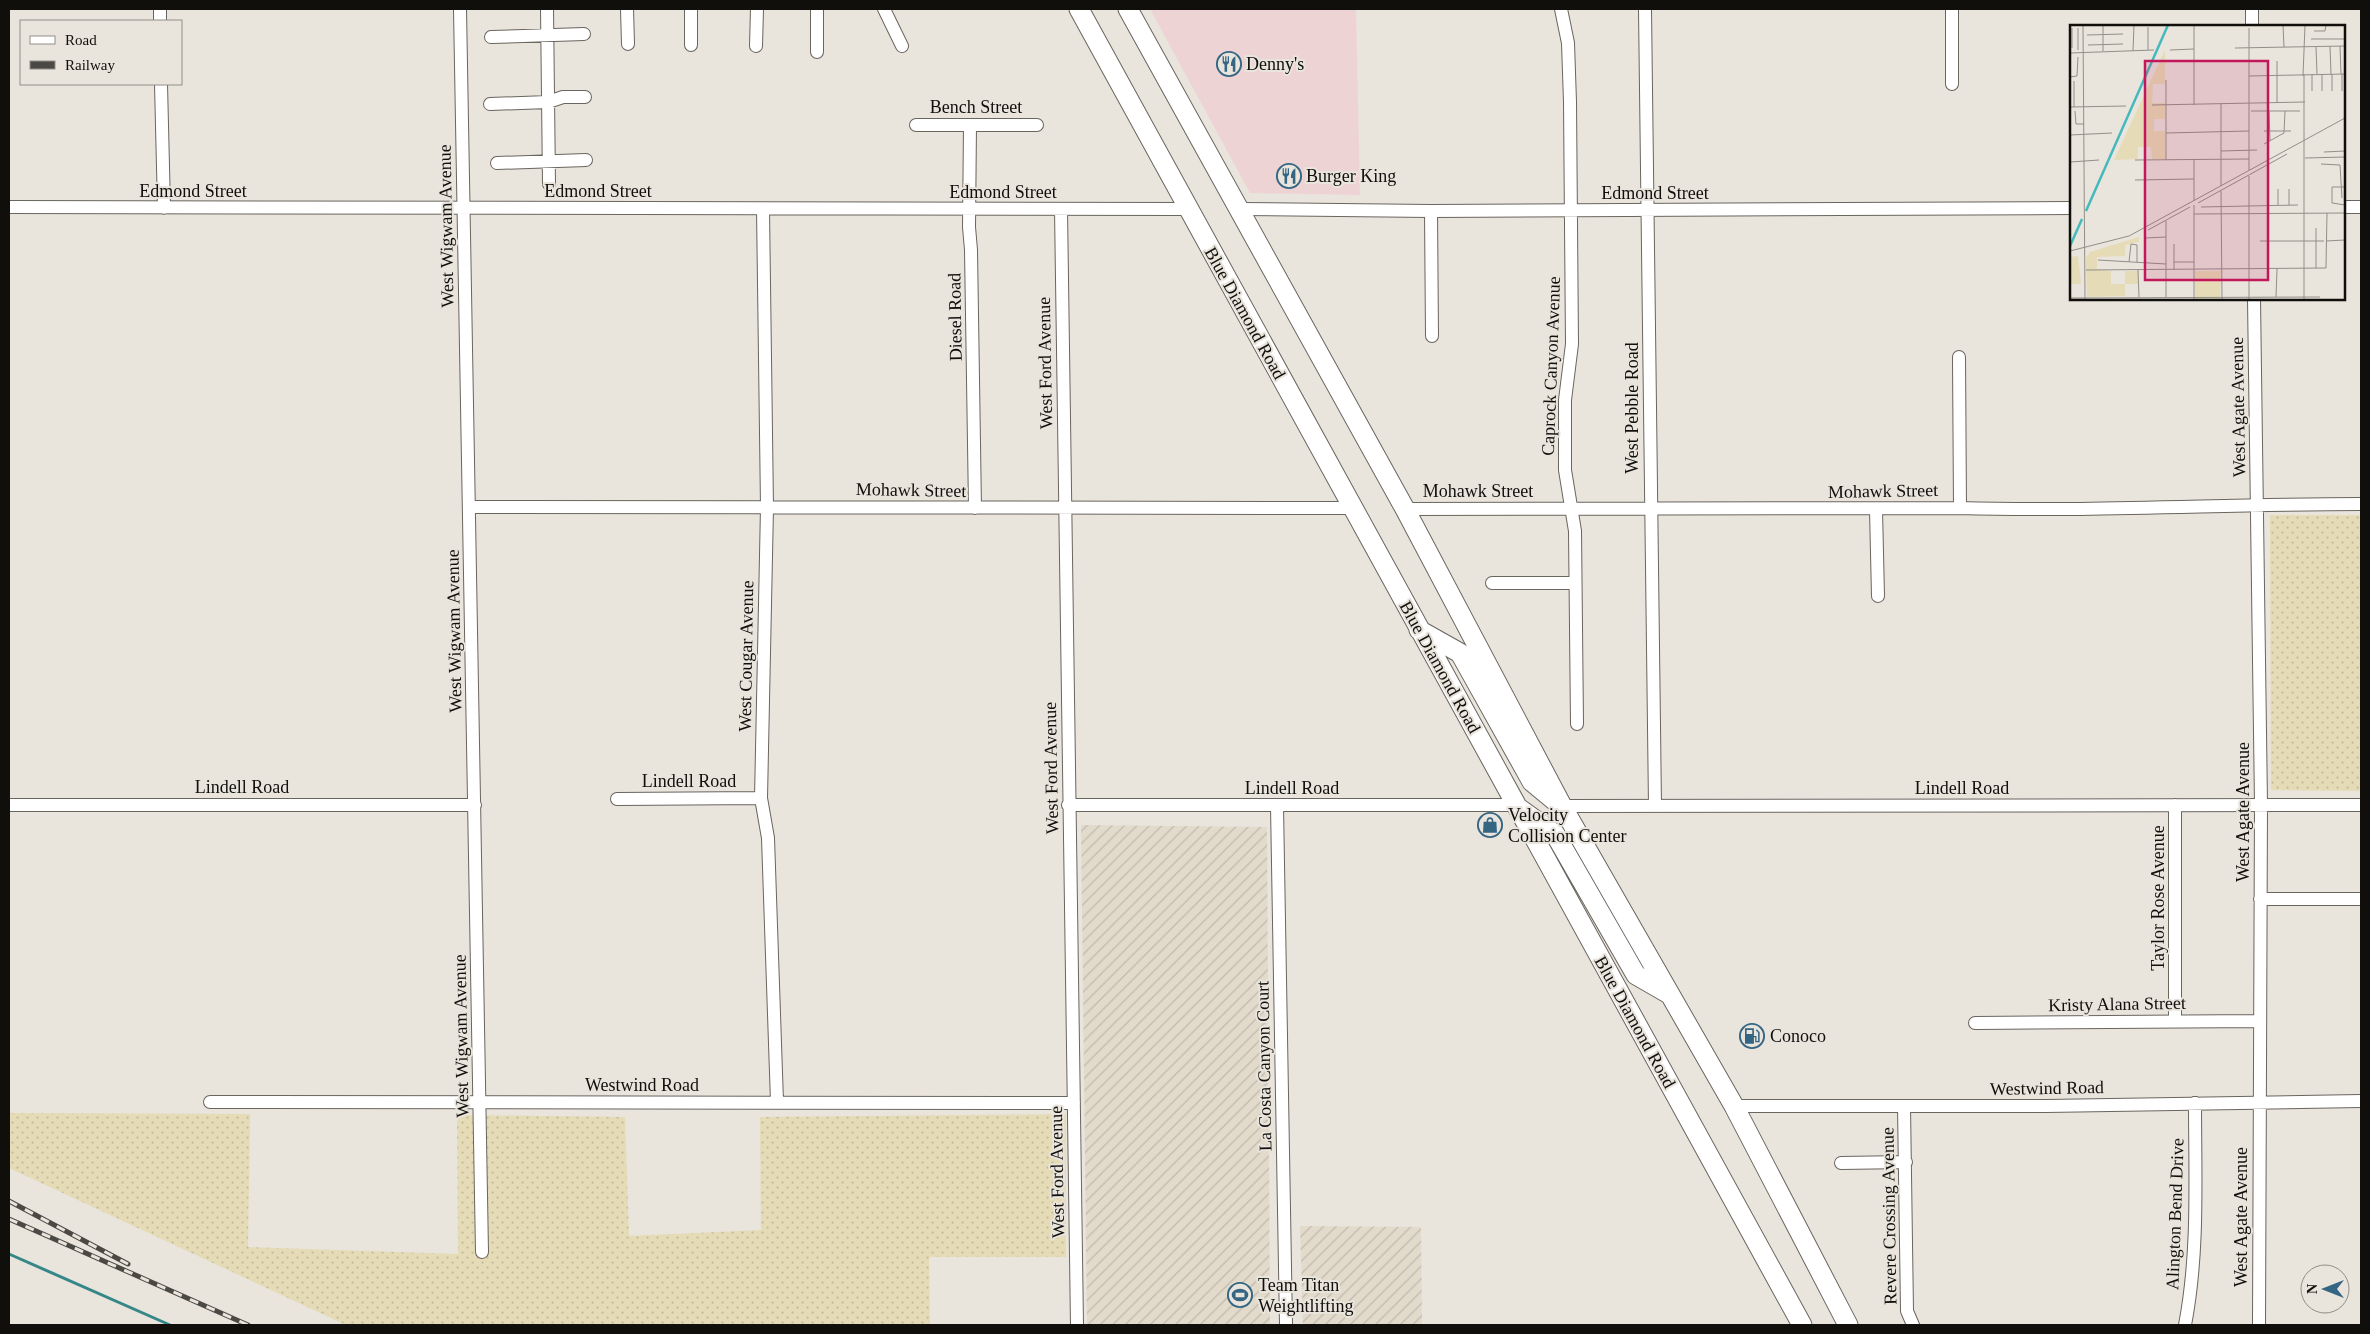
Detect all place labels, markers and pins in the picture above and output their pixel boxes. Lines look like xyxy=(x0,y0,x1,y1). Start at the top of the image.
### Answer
restaurant icon: Denny's xyxy=(1216,51,1242,77)
place label: Denny's xyxy=(1246,54,1304,74)
restaurant icon: Burger King xyxy=(1276,163,1302,189)
place label: Burger King xyxy=(1306,166,1396,186)
place label: Velocity Collision Center xyxy=(1508,805,1627,846)
shop icon: Velocity Collision Center xyxy=(1477,812,1503,838)
fuel station icon: Conoco xyxy=(1739,1023,1765,1049)
place label: Conoco xyxy=(1770,1026,1826,1046)
place label: Team Titan Weightlifting xyxy=(1258,1275,1354,1316)
sports icon: Team Titan Weightlifting xyxy=(1227,1282,1253,1308)

